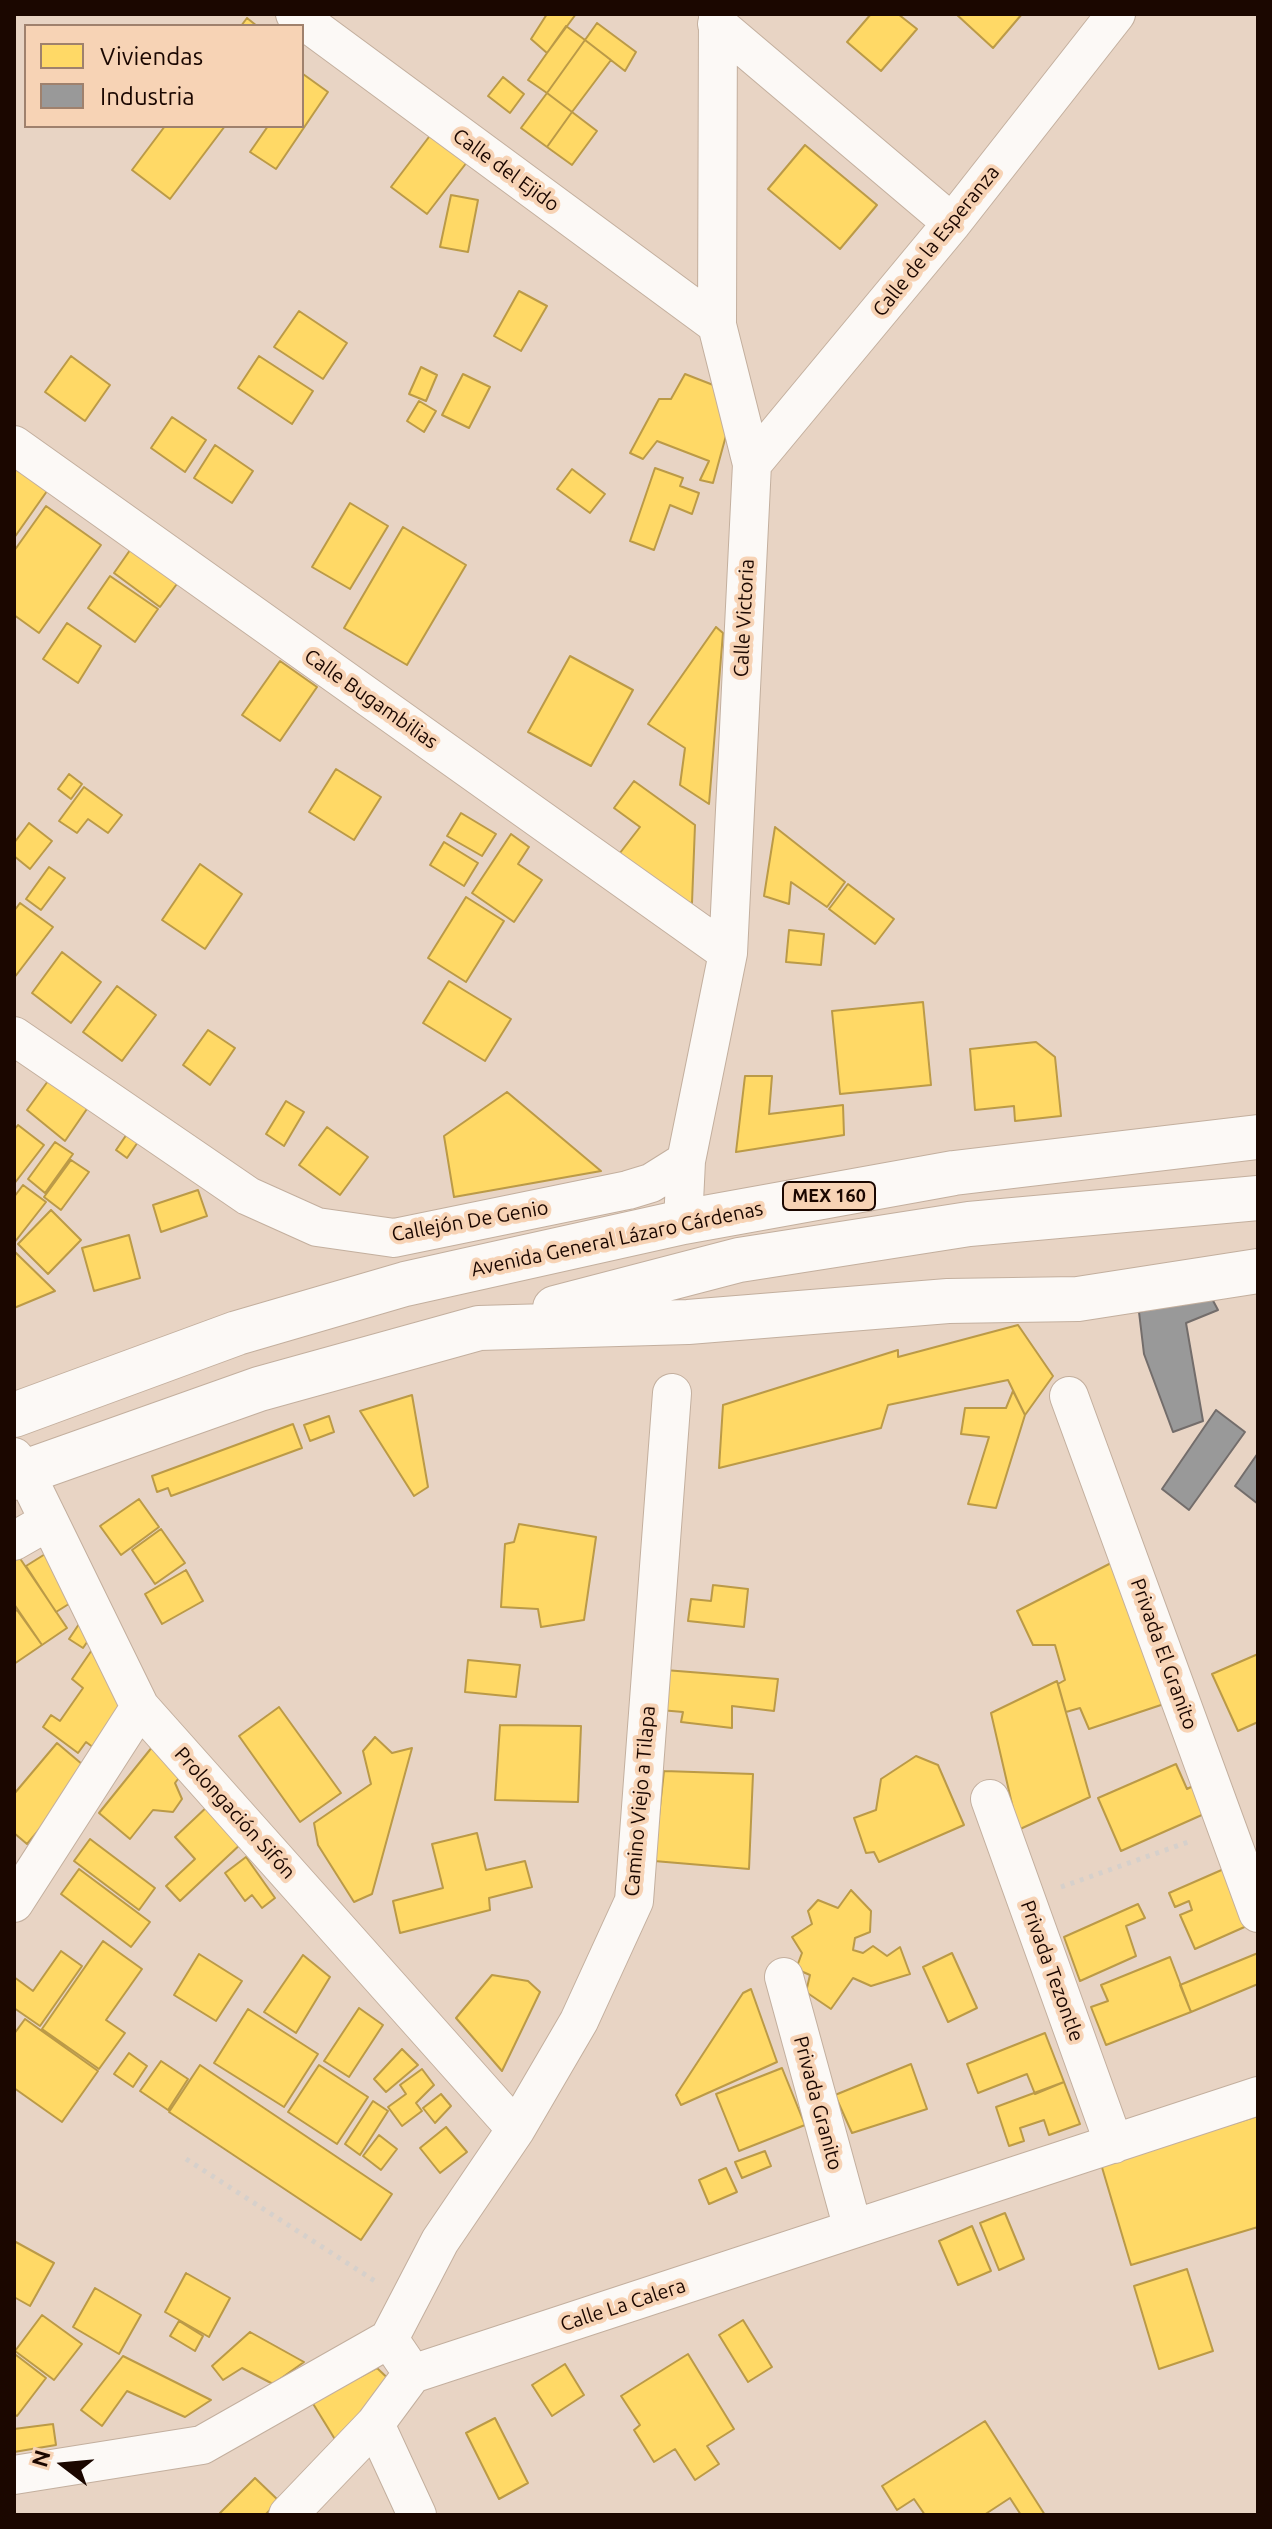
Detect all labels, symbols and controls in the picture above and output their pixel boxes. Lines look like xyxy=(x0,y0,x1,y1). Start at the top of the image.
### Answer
legend xyxy=(24,24,304,128)
text: Viviendas xyxy=(100,43,203,70)
text: Industria xyxy=(100,83,195,110)
street label: Calle del Ejido xyxy=(448,123,564,217)
street label: Calle de la Esperanza xyxy=(868,161,1004,321)
street label: Calle Victoria xyxy=(729,558,759,678)
street label: Calle Bugambilias xyxy=(300,644,442,754)
road number: MEX 160 xyxy=(783,1182,875,1210)
street label: Callejón De Genio xyxy=(390,1195,550,1247)
street label: Avenida General Lázaro Cárdenas xyxy=(469,1196,765,1282)
street label: Privada El Granito xyxy=(1126,1575,1202,1733)
street label: Camino Viejo a Tilapa xyxy=(620,1705,660,1897)
street label: Prolongación Sifón xyxy=(169,1742,301,1884)
street label: Privada Tezontle xyxy=(1015,1897,1089,2045)
street label: Privada Granito xyxy=(789,2033,847,2173)
street label: Calle La Calera xyxy=(557,2273,689,2337)
north arrow xyxy=(24,2425,104,2505)
text: N xyxy=(26,2447,55,2470)

